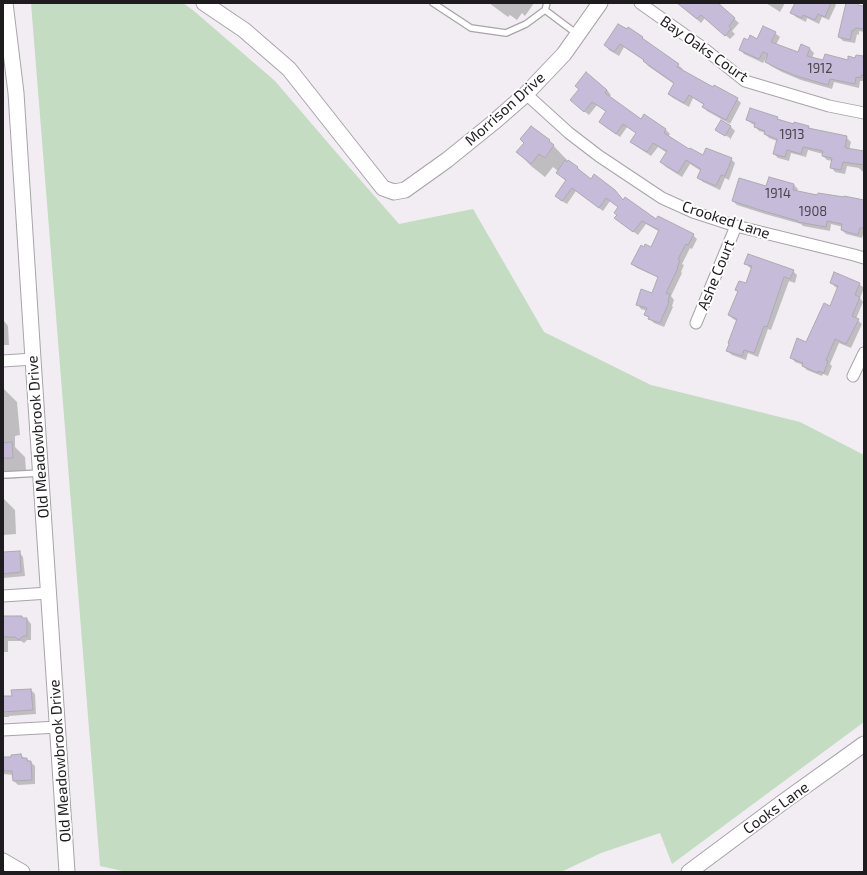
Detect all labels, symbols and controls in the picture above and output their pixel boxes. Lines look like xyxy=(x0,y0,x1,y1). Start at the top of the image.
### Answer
street label: Bay Oaks Court xyxy=(657,12,751,86)
house number: 1912 xyxy=(807,61,833,77)
street label: Morrison Drive xyxy=(461,68,549,150)
house number: 1913 xyxy=(779,127,805,143)
house number: 1914 xyxy=(765,186,791,202)
street label: Crooked Lane xyxy=(680,197,772,243)
house number: 1908 xyxy=(799,204,827,220)
street label: Ashe Court xyxy=(694,237,738,313)
street label: Old Meadowbrook Drive xyxy=(23,355,53,519)
street label: Old Meadowbrook Drive xyxy=(45,679,75,843)
street label: Cooks Lane xyxy=(740,778,812,838)

